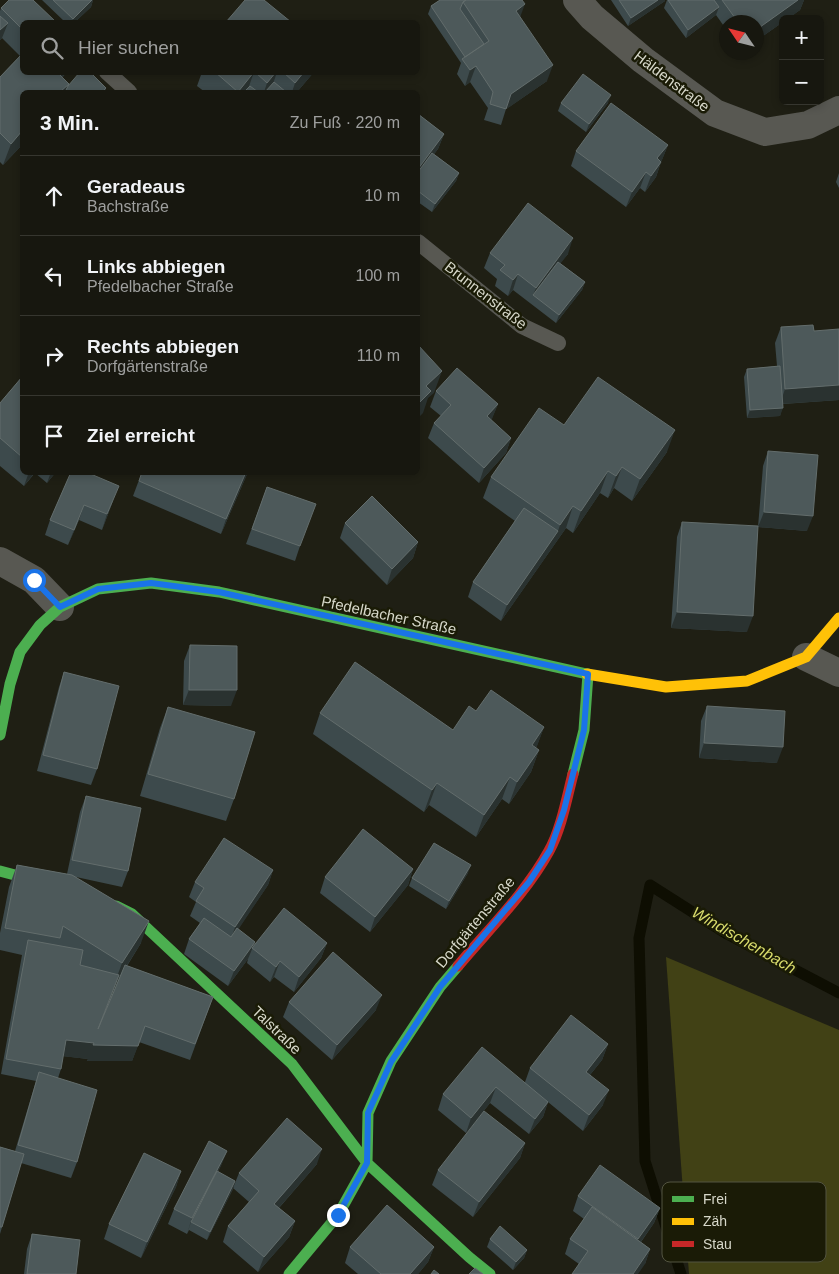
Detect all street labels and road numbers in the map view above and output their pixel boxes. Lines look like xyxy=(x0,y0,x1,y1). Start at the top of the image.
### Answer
street label: Häldenstraße xyxy=(631,47,713,115)
street label: Brunnenstraße xyxy=(442,258,530,332)
street label: Pfedelbacher Straße xyxy=(320,592,458,638)
street label: Dorfgärtenstraße xyxy=(432,873,518,971)
street label: Talstraße xyxy=(249,1002,305,1058)

